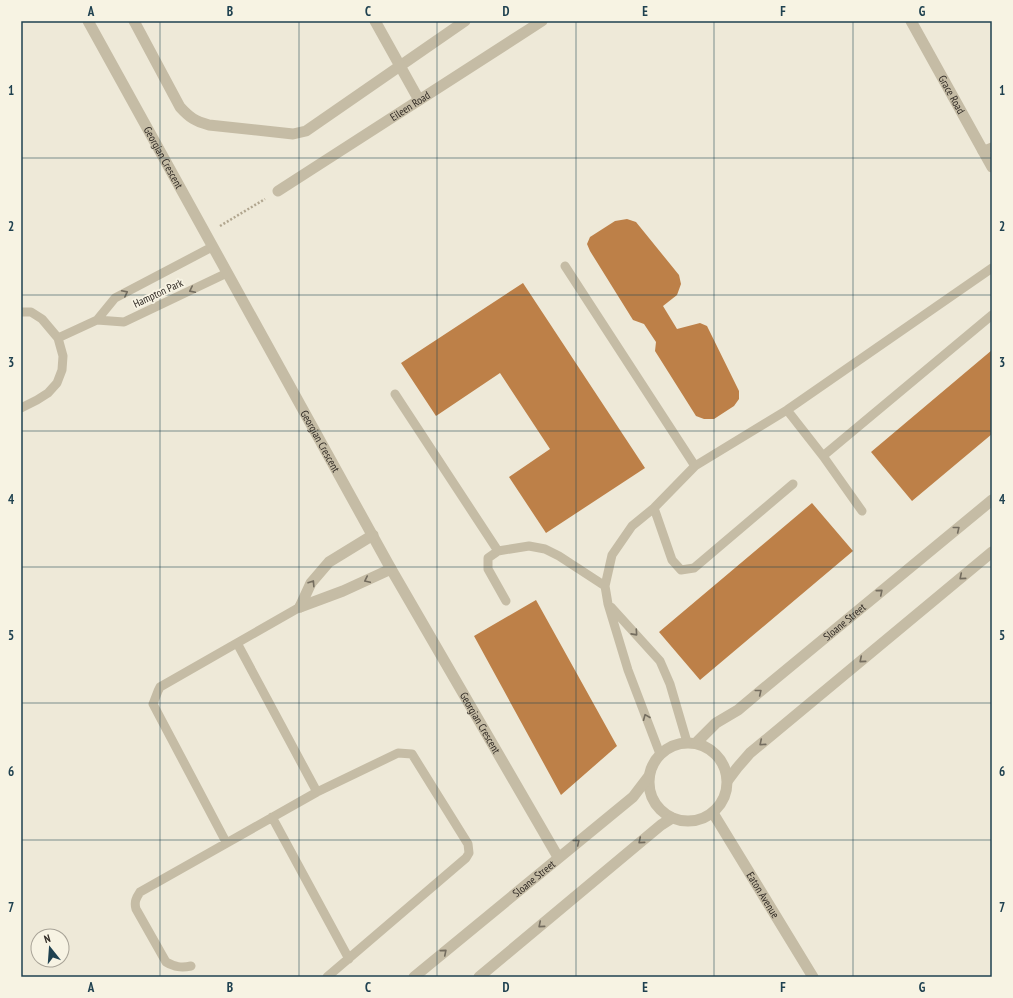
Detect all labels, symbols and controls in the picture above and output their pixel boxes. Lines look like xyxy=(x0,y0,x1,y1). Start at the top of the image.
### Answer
text: A xyxy=(87,3,95,20)
text: B xyxy=(227,3,233,20)
text: C xyxy=(365,3,371,20)
text: D xyxy=(503,3,510,20)
text: E xyxy=(642,3,648,20)
text: F xyxy=(780,3,786,20)
text: G xyxy=(919,3,926,20)
street label: Grace Road xyxy=(935,73,968,117)
text: 1 xyxy=(8,82,14,99)
text: 1 xyxy=(999,82,1005,99)
street label: Eileen Road xyxy=(387,88,433,124)
street label: Georgian Crescent xyxy=(141,124,186,191)
text: 2 xyxy=(8,218,14,235)
text: 2 xyxy=(999,218,1005,235)
street label: Hampton Park xyxy=(131,275,186,311)
one-way arrow xyxy=(188,285,196,293)
one-way arrow xyxy=(121,291,128,298)
text: 3 xyxy=(8,354,14,371)
text: 3 xyxy=(999,354,1005,371)
street label: Georgian Crescent xyxy=(297,408,343,475)
text: 4 xyxy=(8,491,15,508)
text: 4 xyxy=(999,491,1006,508)
one-way arrow xyxy=(953,526,960,533)
one-way arrow xyxy=(959,572,967,579)
one-way arrow xyxy=(364,575,371,583)
one-way arrow xyxy=(307,580,314,587)
one-way arrow xyxy=(876,589,883,596)
street label: Sloane Street xyxy=(820,600,869,643)
text: 5 xyxy=(8,627,14,644)
text: 5 xyxy=(999,627,1005,644)
one-way arrow xyxy=(630,628,638,636)
one-way arrow xyxy=(859,655,867,662)
street label: Georgian Crescent xyxy=(457,690,503,756)
one-way arrow xyxy=(754,690,761,697)
one-way arrow xyxy=(642,714,650,721)
one-way arrow xyxy=(760,739,767,746)
text: 6 xyxy=(8,763,14,780)
text: 6 xyxy=(999,763,1005,780)
one-way arrow xyxy=(639,837,646,844)
one-way arrow xyxy=(572,840,579,847)
street label: Sloane Street xyxy=(510,857,558,900)
street label: Eaton Avenue xyxy=(744,869,783,921)
text: 7 xyxy=(8,899,14,916)
text: 7 xyxy=(999,899,1005,916)
one-way arrow xyxy=(539,920,546,927)
north arrow xyxy=(30,928,70,968)
text: N xyxy=(42,931,52,946)
one-way arrow xyxy=(440,950,447,957)
text: A xyxy=(87,979,95,996)
text: B xyxy=(227,979,233,996)
text: C xyxy=(365,979,371,996)
text: D xyxy=(503,979,510,996)
text: E xyxy=(642,979,648,996)
text: F xyxy=(780,979,786,996)
text: G xyxy=(919,979,926,996)

